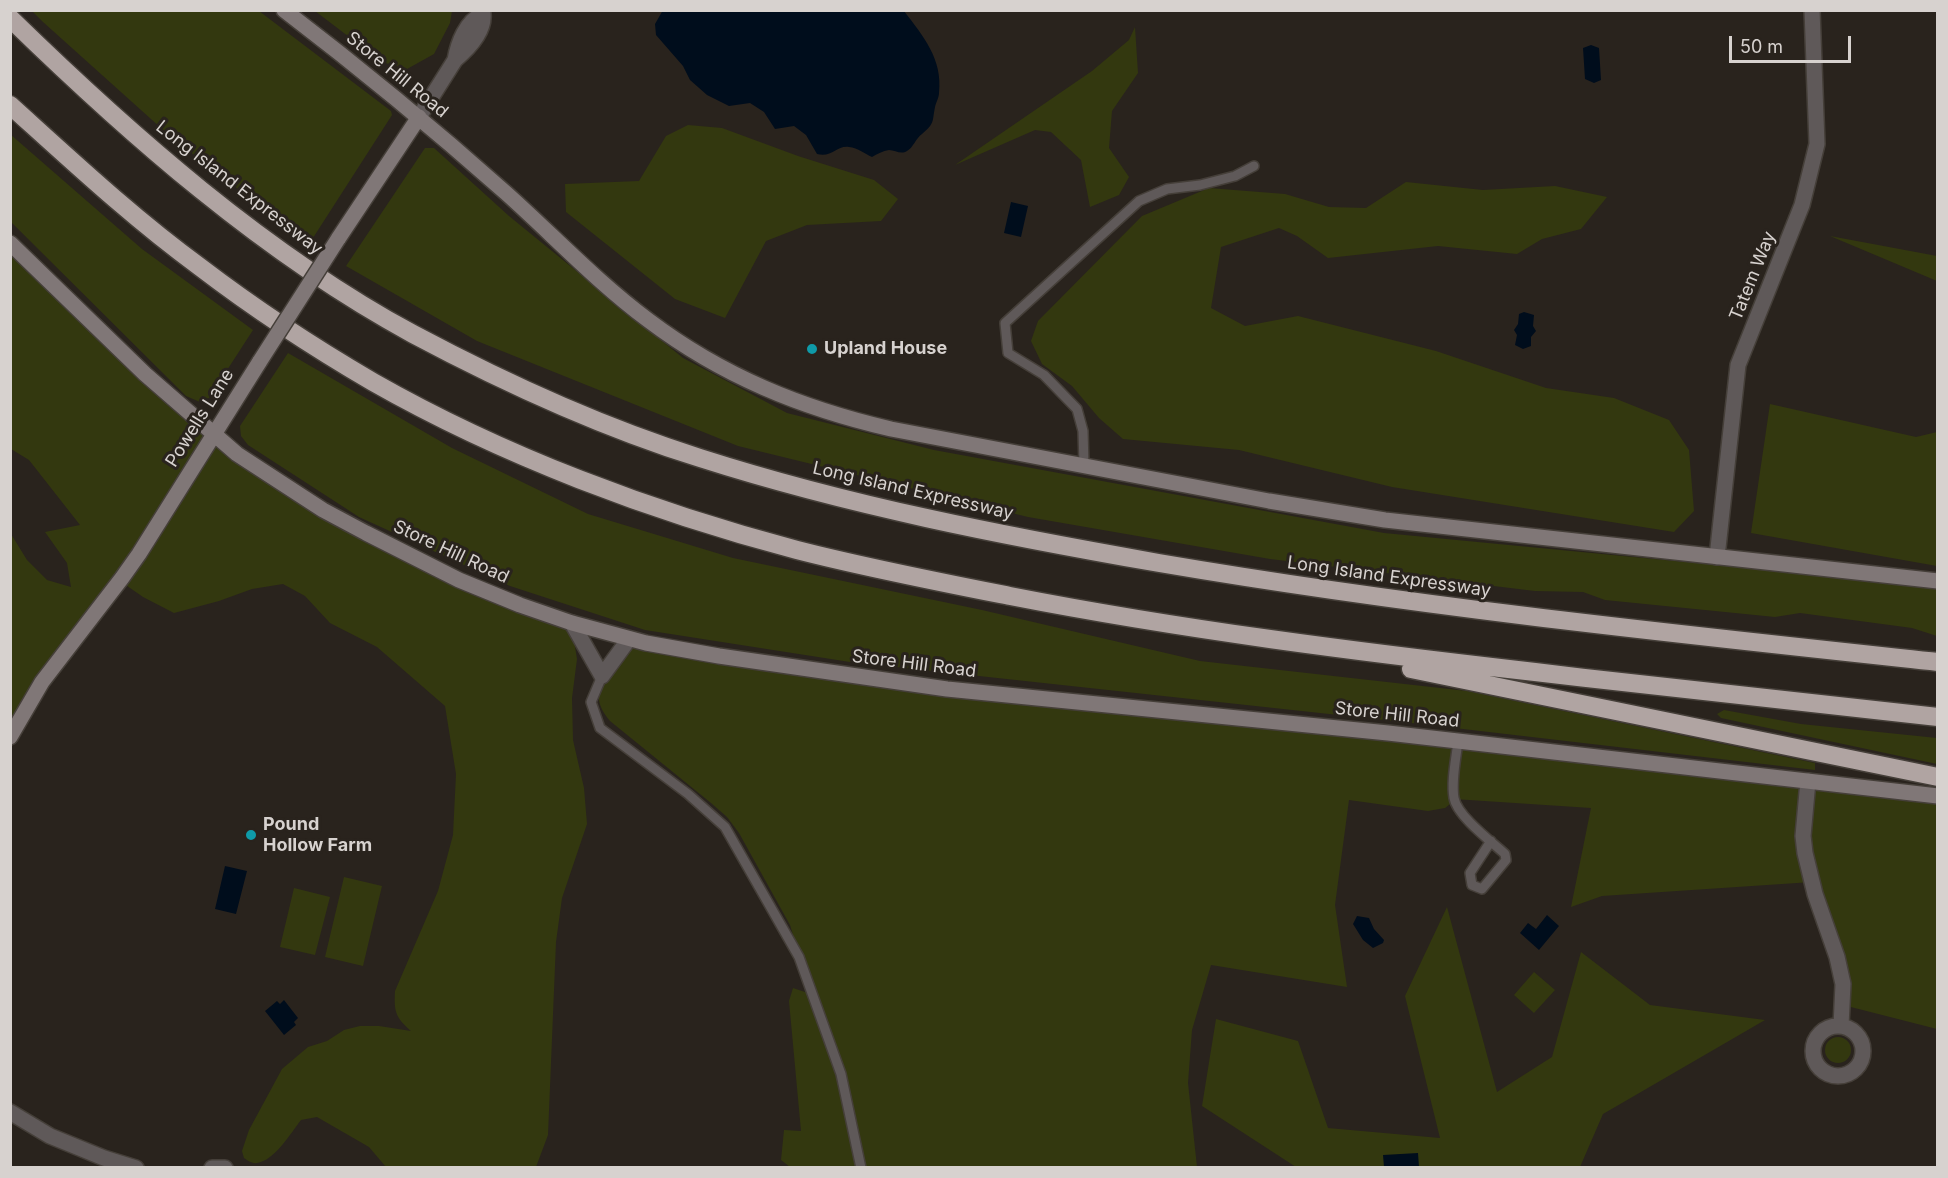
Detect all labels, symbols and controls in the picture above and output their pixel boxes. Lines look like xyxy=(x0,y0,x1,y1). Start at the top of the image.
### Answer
scale bar xyxy=(1732,24,1854,62)
street label: Store Hill Road xyxy=(342,27,452,123)
text: 50 m xyxy=(1740,36,1783,57)
street label: Long Island Expressway xyxy=(151,116,327,260)
street label: Tatem Way xyxy=(1725,228,1781,324)
place label: Upland House xyxy=(824,338,947,360)
marker: Upland House xyxy=(805,342,819,356)
street label: Powells Lane xyxy=(161,365,239,471)
street label: Long Island Expressway xyxy=(810,457,1016,525)
street label: Store Hill Road xyxy=(390,516,512,588)
street label: Long Island Expressway xyxy=(1286,552,1492,602)
street label: Store Hill Road xyxy=(851,646,977,682)
street label: Store Hill Road xyxy=(1334,698,1460,732)
place label: Pound Hollow Farm xyxy=(263,814,372,856)
marker: Pound Hollow Farm xyxy=(244,828,258,842)

